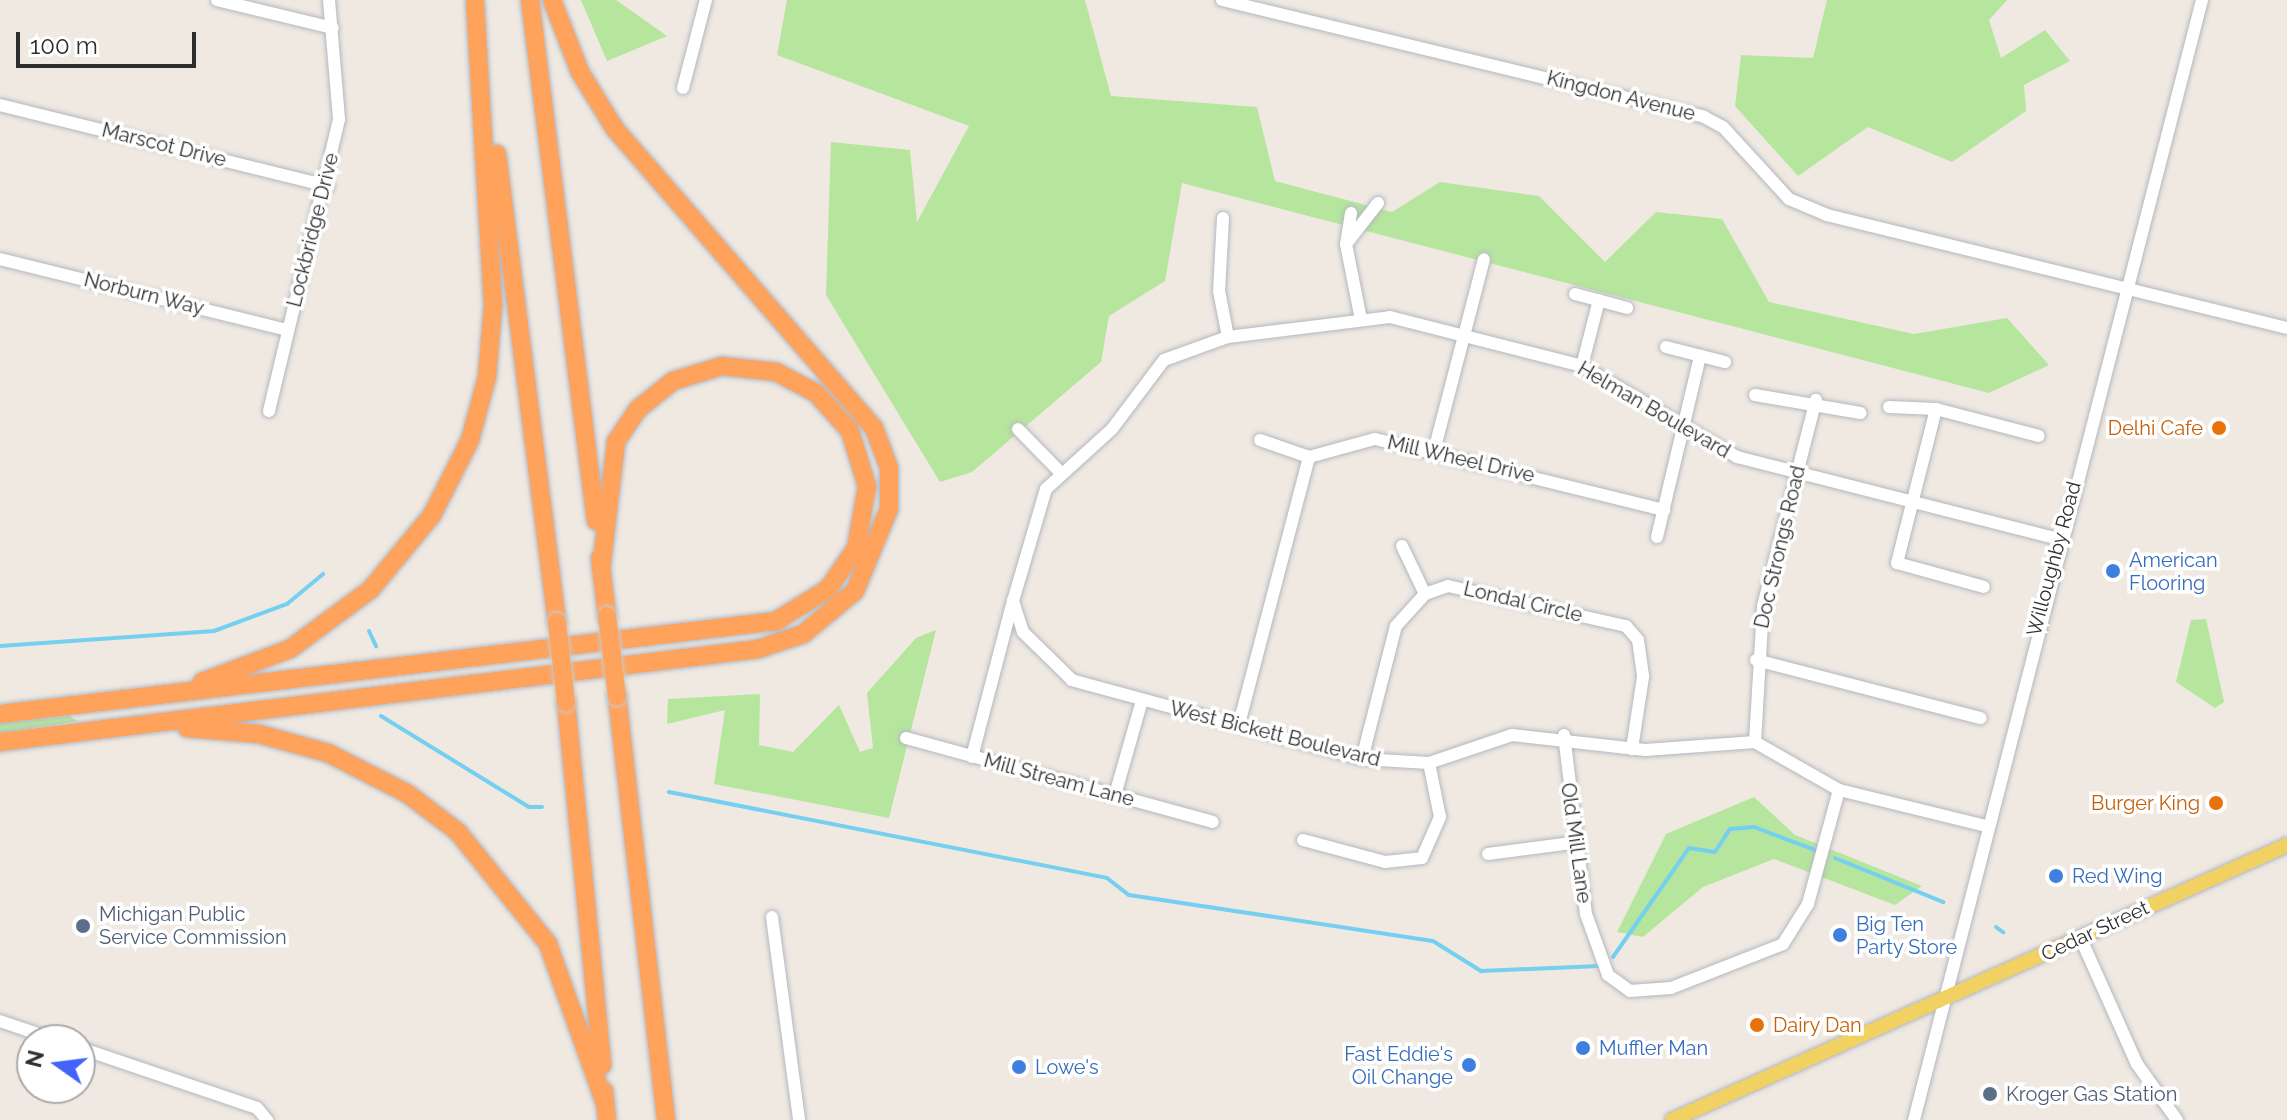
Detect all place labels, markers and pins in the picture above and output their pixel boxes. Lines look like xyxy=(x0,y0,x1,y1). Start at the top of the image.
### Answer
place label: Delhi Cafe xyxy=(2108,416,2203,440)
marker: Delhi Cafe xyxy=(2210,419,2228,437)
place label: American Flooring xyxy=(2129,548,2218,595)
marker: American Flooring xyxy=(2104,562,2122,580)
place label: Burger King xyxy=(2091,791,2200,815)
marker: Burger King xyxy=(2207,794,2225,812)
place label: Red Wing xyxy=(2072,864,2163,888)
marker: Red Wing xyxy=(2047,867,2065,885)
place label: Michigan Public Service Commission xyxy=(99,902,287,949)
place label: Big Ten Party Store xyxy=(1856,912,1958,959)
marker: Michigan Public Service Commission xyxy=(74,917,92,935)
marker: Big Ten Party Store xyxy=(1831,926,1849,944)
place label: Dairy Dan xyxy=(1773,1013,1862,1037)
marker: Dairy Dan xyxy=(1748,1016,1766,1034)
place label: Muffler Man xyxy=(1599,1036,1709,1060)
marker: Muffler Man xyxy=(1574,1039,1592,1057)
place label: Fast Eddie's Oil Change xyxy=(1344,1042,1453,1089)
place label: Lowe's xyxy=(1035,1055,1099,1079)
marker: Fast Eddie's Oil Change xyxy=(1460,1056,1478,1074)
marker: Lowe's xyxy=(1010,1058,1028,1076)
place label: Kroger Gas Station xyxy=(2006,1082,2178,1106)
marker: Kroger Gas Station xyxy=(1981,1085,1999,1103)

